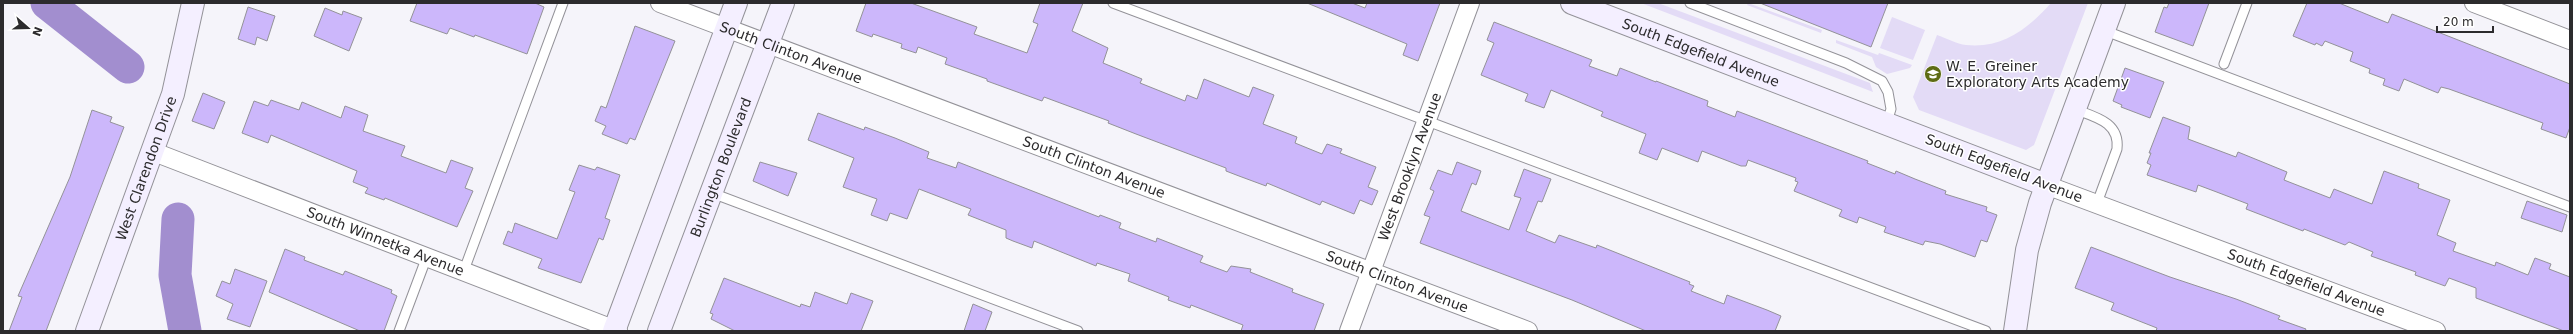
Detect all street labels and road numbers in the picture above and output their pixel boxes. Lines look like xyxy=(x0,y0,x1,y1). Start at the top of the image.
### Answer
street label: South Edgefield Avenue xyxy=(1620,15,1782,90)
street label: South Clinton Avenue xyxy=(717,18,864,87)
street label: West Brooklyn Avenue xyxy=(1375,90,1444,243)
street label: West Clarendon Drive xyxy=(113,94,180,243)
street label: Burlington Boulevard xyxy=(687,95,755,239)
street label: South Edgefield Avenue xyxy=(1923,131,2085,205)
street label: South Clinton Avenue xyxy=(1021,133,1168,201)
street label: South Winnetka Avenue xyxy=(304,204,466,279)
street label: South Edgefield Avenue xyxy=(2225,246,2387,319)
street label: South Clinton Avenue xyxy=(1324,247,1471,316)

